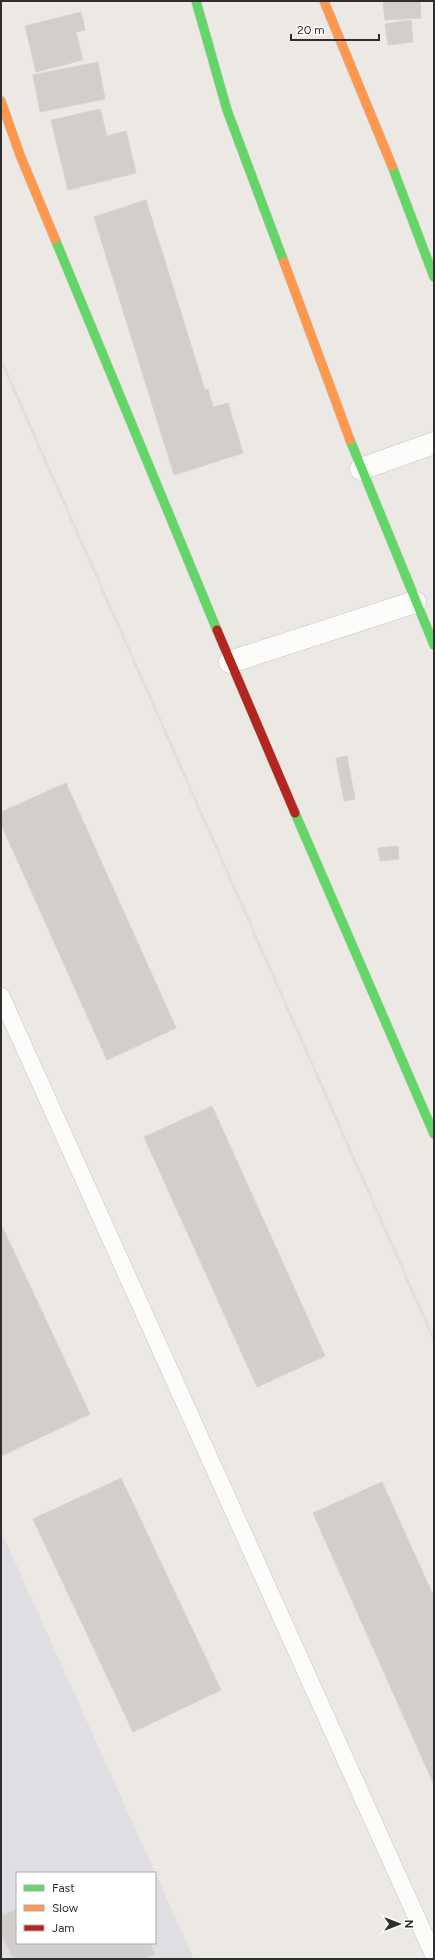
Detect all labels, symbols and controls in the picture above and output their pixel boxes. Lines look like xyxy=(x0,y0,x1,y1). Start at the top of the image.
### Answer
scale bar xyxy=(291,16,379,42)
text: 20 m xyxy=(297,23,325,37)
legend xyxy=(16,1872,156,1944)
text: Fast xyxy=(52,1881,75,1895)
text: Slow xyxy=(52,1901,79,1915)
north arrow xyxy=(379,1904,419,1944)
text: N xyxy=(402,1920,415,1928)
text: Jam xyxy=(52,1921,75,1935)

